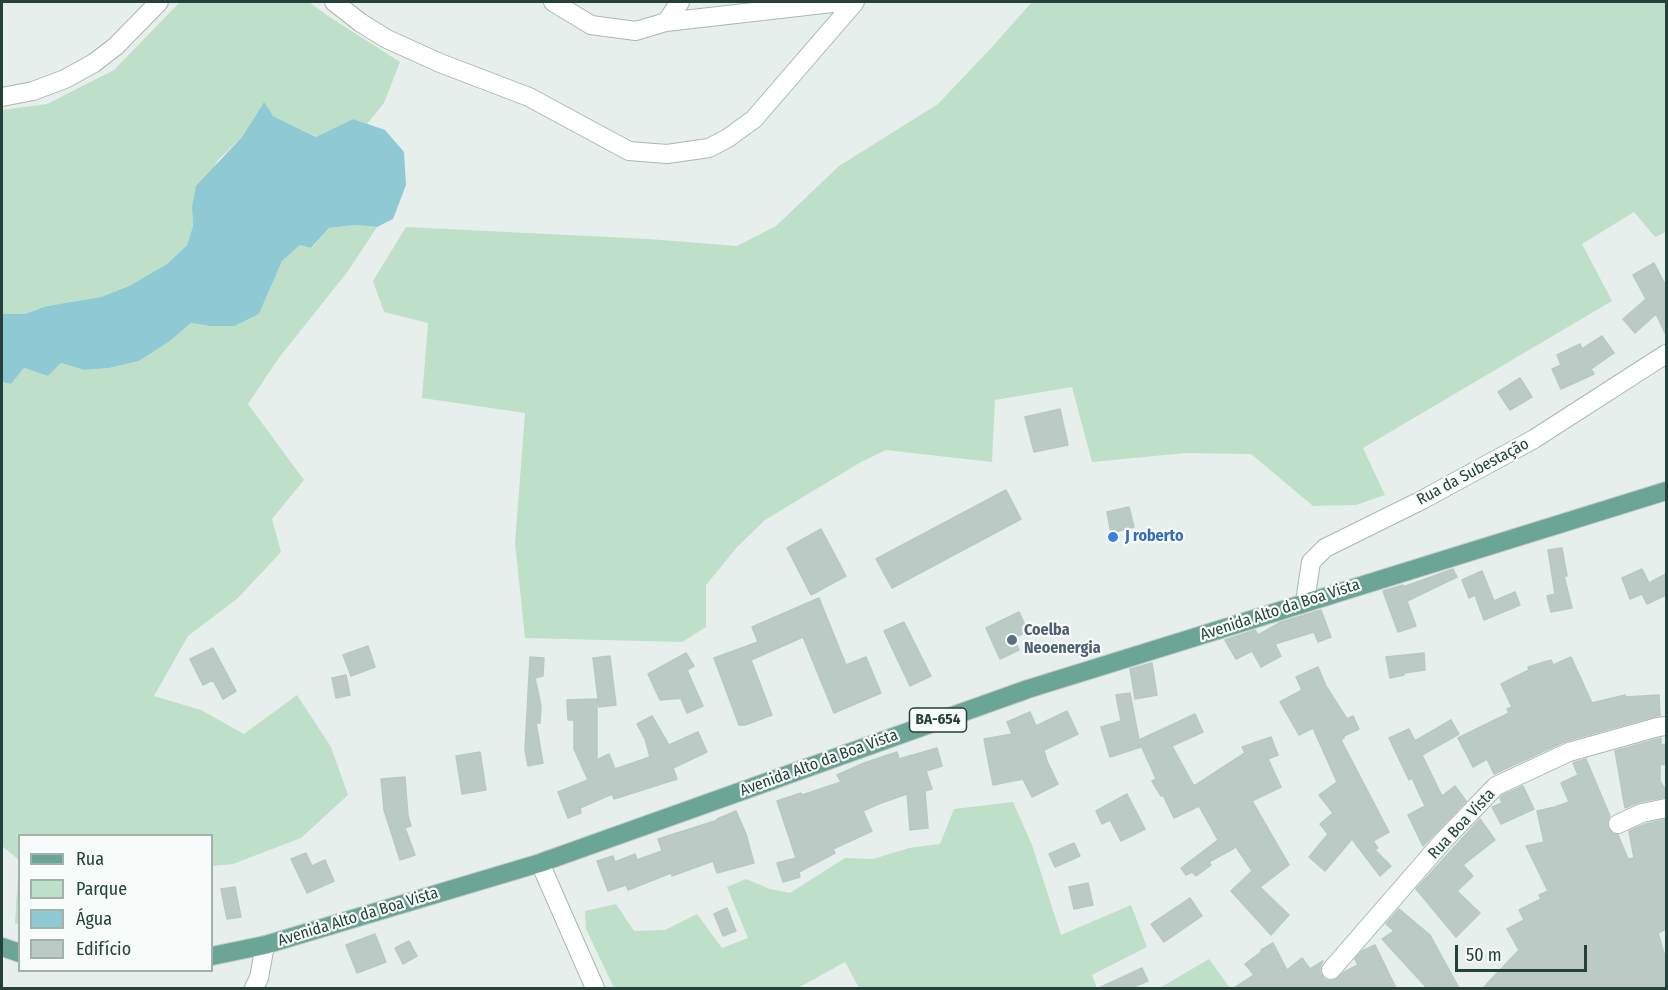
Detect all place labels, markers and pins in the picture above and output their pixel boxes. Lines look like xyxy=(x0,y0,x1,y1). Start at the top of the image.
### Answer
place label: J roberto xyxy=(1125,527,1183,547)
marker: J roberto xyxy=(1106,530,1120,544)
place label: Coelba Neoenergia xyxy=(1024,621,1101,659)
marker: Coelba Neoenergia xyxy=(1005,633,1019,647)

